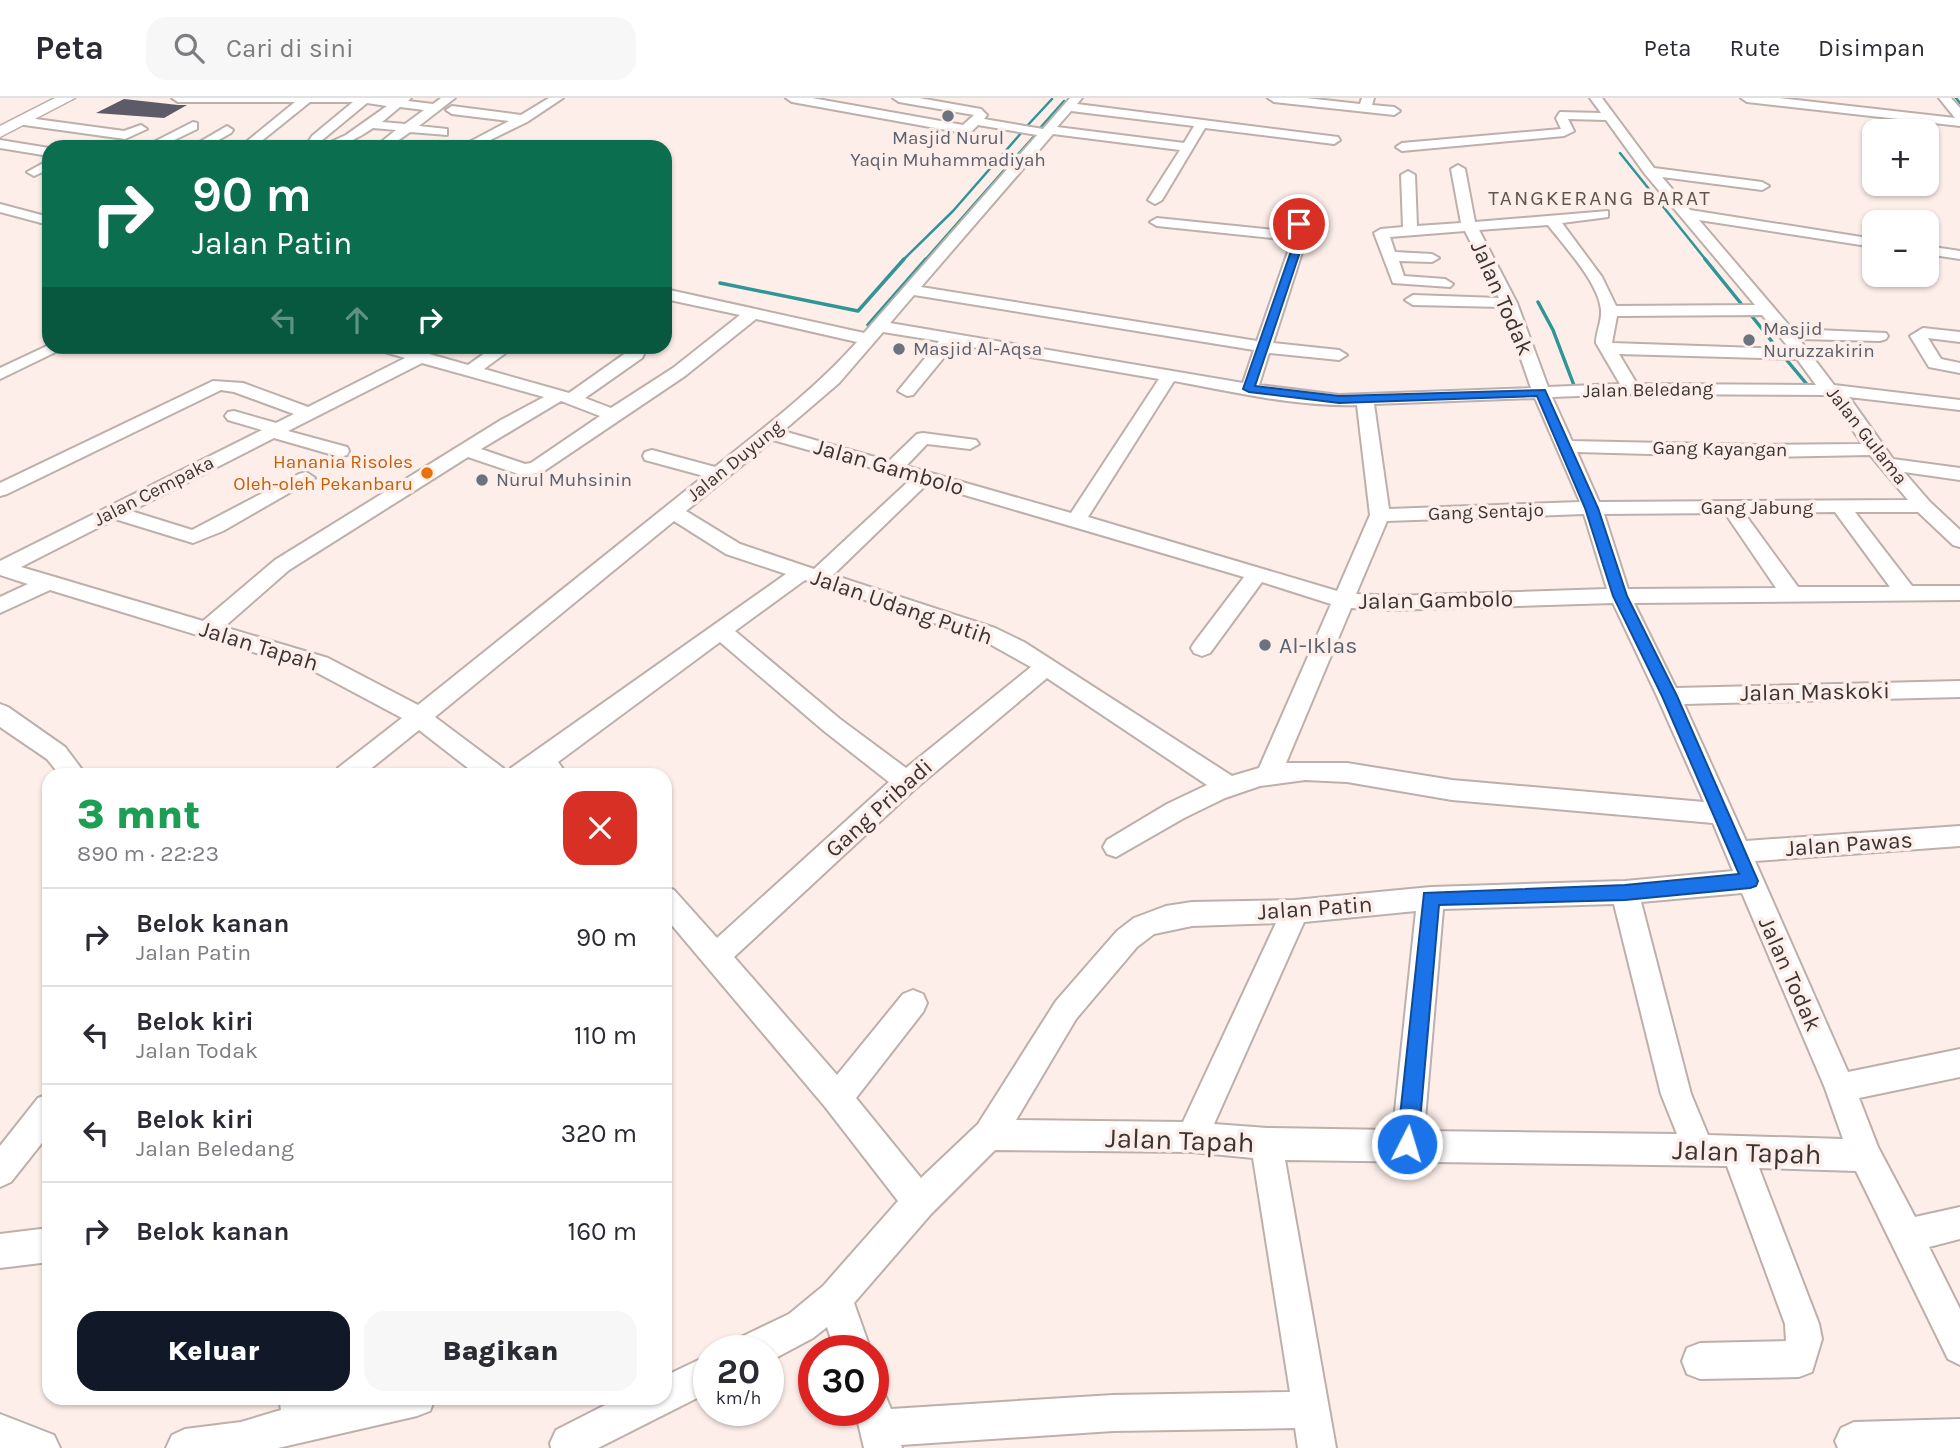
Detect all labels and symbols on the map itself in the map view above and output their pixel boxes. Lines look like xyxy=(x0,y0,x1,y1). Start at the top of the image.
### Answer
marker: Masjid Nurul Yaqin Muhammadiyah xyxy=(940,108,956,124)
place label: Masjid Nurul Yaqin Muhammadiyah xyxy=(850,127,1046,171)
district label: TANGKERANG BARAT xyxy=(1488,186,1712,210)
pin xyxy=(1269,194,1329,254)
street label: Jalan Todak xyxy=(1465,237,1539,359)
place label: Masjid Nuruzzakirin xyxy=(1763,318,1875,362)
marker: Masjid Nuruzzakirin xyxy=(1741,332,1757,348)
place label: Masjid Al-Aqsa xyxy=(913,338,1042,360)
marker: Masjid Al-Aqsa xyxy=(891,341,907,357)
street label: Jalan Beledang xyxy=(1583,378,1714,402)
street label: Jalan Gulama xyxy=(1822,383,1912,489)
street label: Jalan Duyung xyxy=(683,416,787,506)
street label: Jalan Gambolo xyxy=(811,433,967,501)
street label: Gang Kayangan xyxy=(1652,437,1788,461)
street label: Jalan Cempaka xyxy=(90,451,218,531)
place label: Hanania Risoles Oleh-oleh Pekanbaru xyxy=(233,451,413,495)
marker: Hanania Risoles Oleh-oleh Pekanbaru xyxy=(419,465,435,481)
place label: Nurul Muhsinin xyxy=(496,469,632,491)
marker: Nurul Muhsinin xyxy=(474,472,490,488)
street label: Gang Jabung xyxy=(1701,497,1814,519)
street label: Gang Sentajo xyxy=(1428,499,1544,525)
street label: Jalan Udang Putih xyxy=(808,563,996,651)
street label: Jalan Gambolo xyxy=(1358,585,1514,615)
street label: Jalan Tapah xyxy=(196,615,322,677)
place label: Al-Iklas xyxy=(1279,632,1357,659)
marker: Al-Iklas xyxy=(1257,637,1273,653)
street label: Jalan Maskoki xyxy=(1740,677,1890,707)
street label: Gang Pribadi xyxy=(820,753,938,863)
street label: Jalan Pawas xyxy=(1785,826,1913,862)
street label: Jalan Patin xyxy=(1257,891,1373,925)
street label: Jalan Todak xyxy=(1753,913,1827,1035)
position arrow xyxy=(1370,1107,1444,1181)
street label: Jalan Tapah xyxy=(1105,1121,1255,1159)
street label: Jalan Tapah xyxy=(1672,1133,1822,1171)
speed limit sign: 30 xyxy=(798,1335,889,1426)

